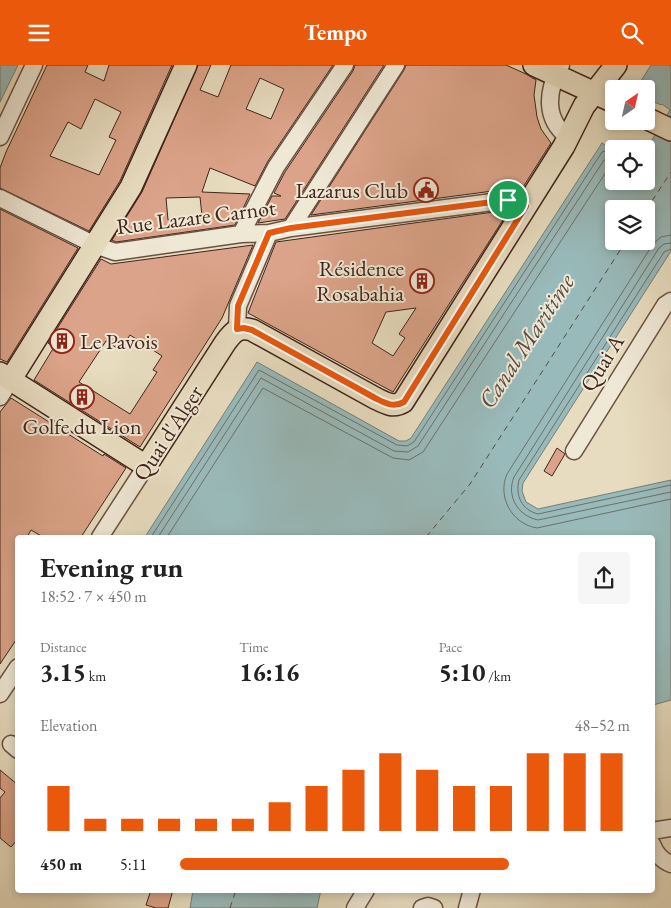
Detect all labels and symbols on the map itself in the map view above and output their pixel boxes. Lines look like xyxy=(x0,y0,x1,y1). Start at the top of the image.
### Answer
north arrow xyxy=(605,80,655,130)
place label: Lazarus Club xyxy=(295,176,408,205)
public building icon: Lazarus Club xyxy=(413,177,439,203)
pin xyxy=(487,179,529,221)
street label: Rue Lazare Carnot xyxy=(115,193,277,241)
place label: Résidence Rosabahia xyxy=(316,254,404,308)
water label: Canal Maritime xyxy=(471,267,581,414)
building icon: Résidence Rosabahia xyxy=(409,268,435,294)
place label: Le Pavois xyxy=(80,327,158,356)
building icon: Le Pavois xyxy=(49,328,75,354)
street label: Quai A xyxy=(573,328,631,397)
street label: Quai d'Alger xyxy=(126,379,210,486)
building icon: Golfe du Lion xyxy=(69,384,95,410)
place label: Golfe du Lion xyxy=(22,412,142,441)

